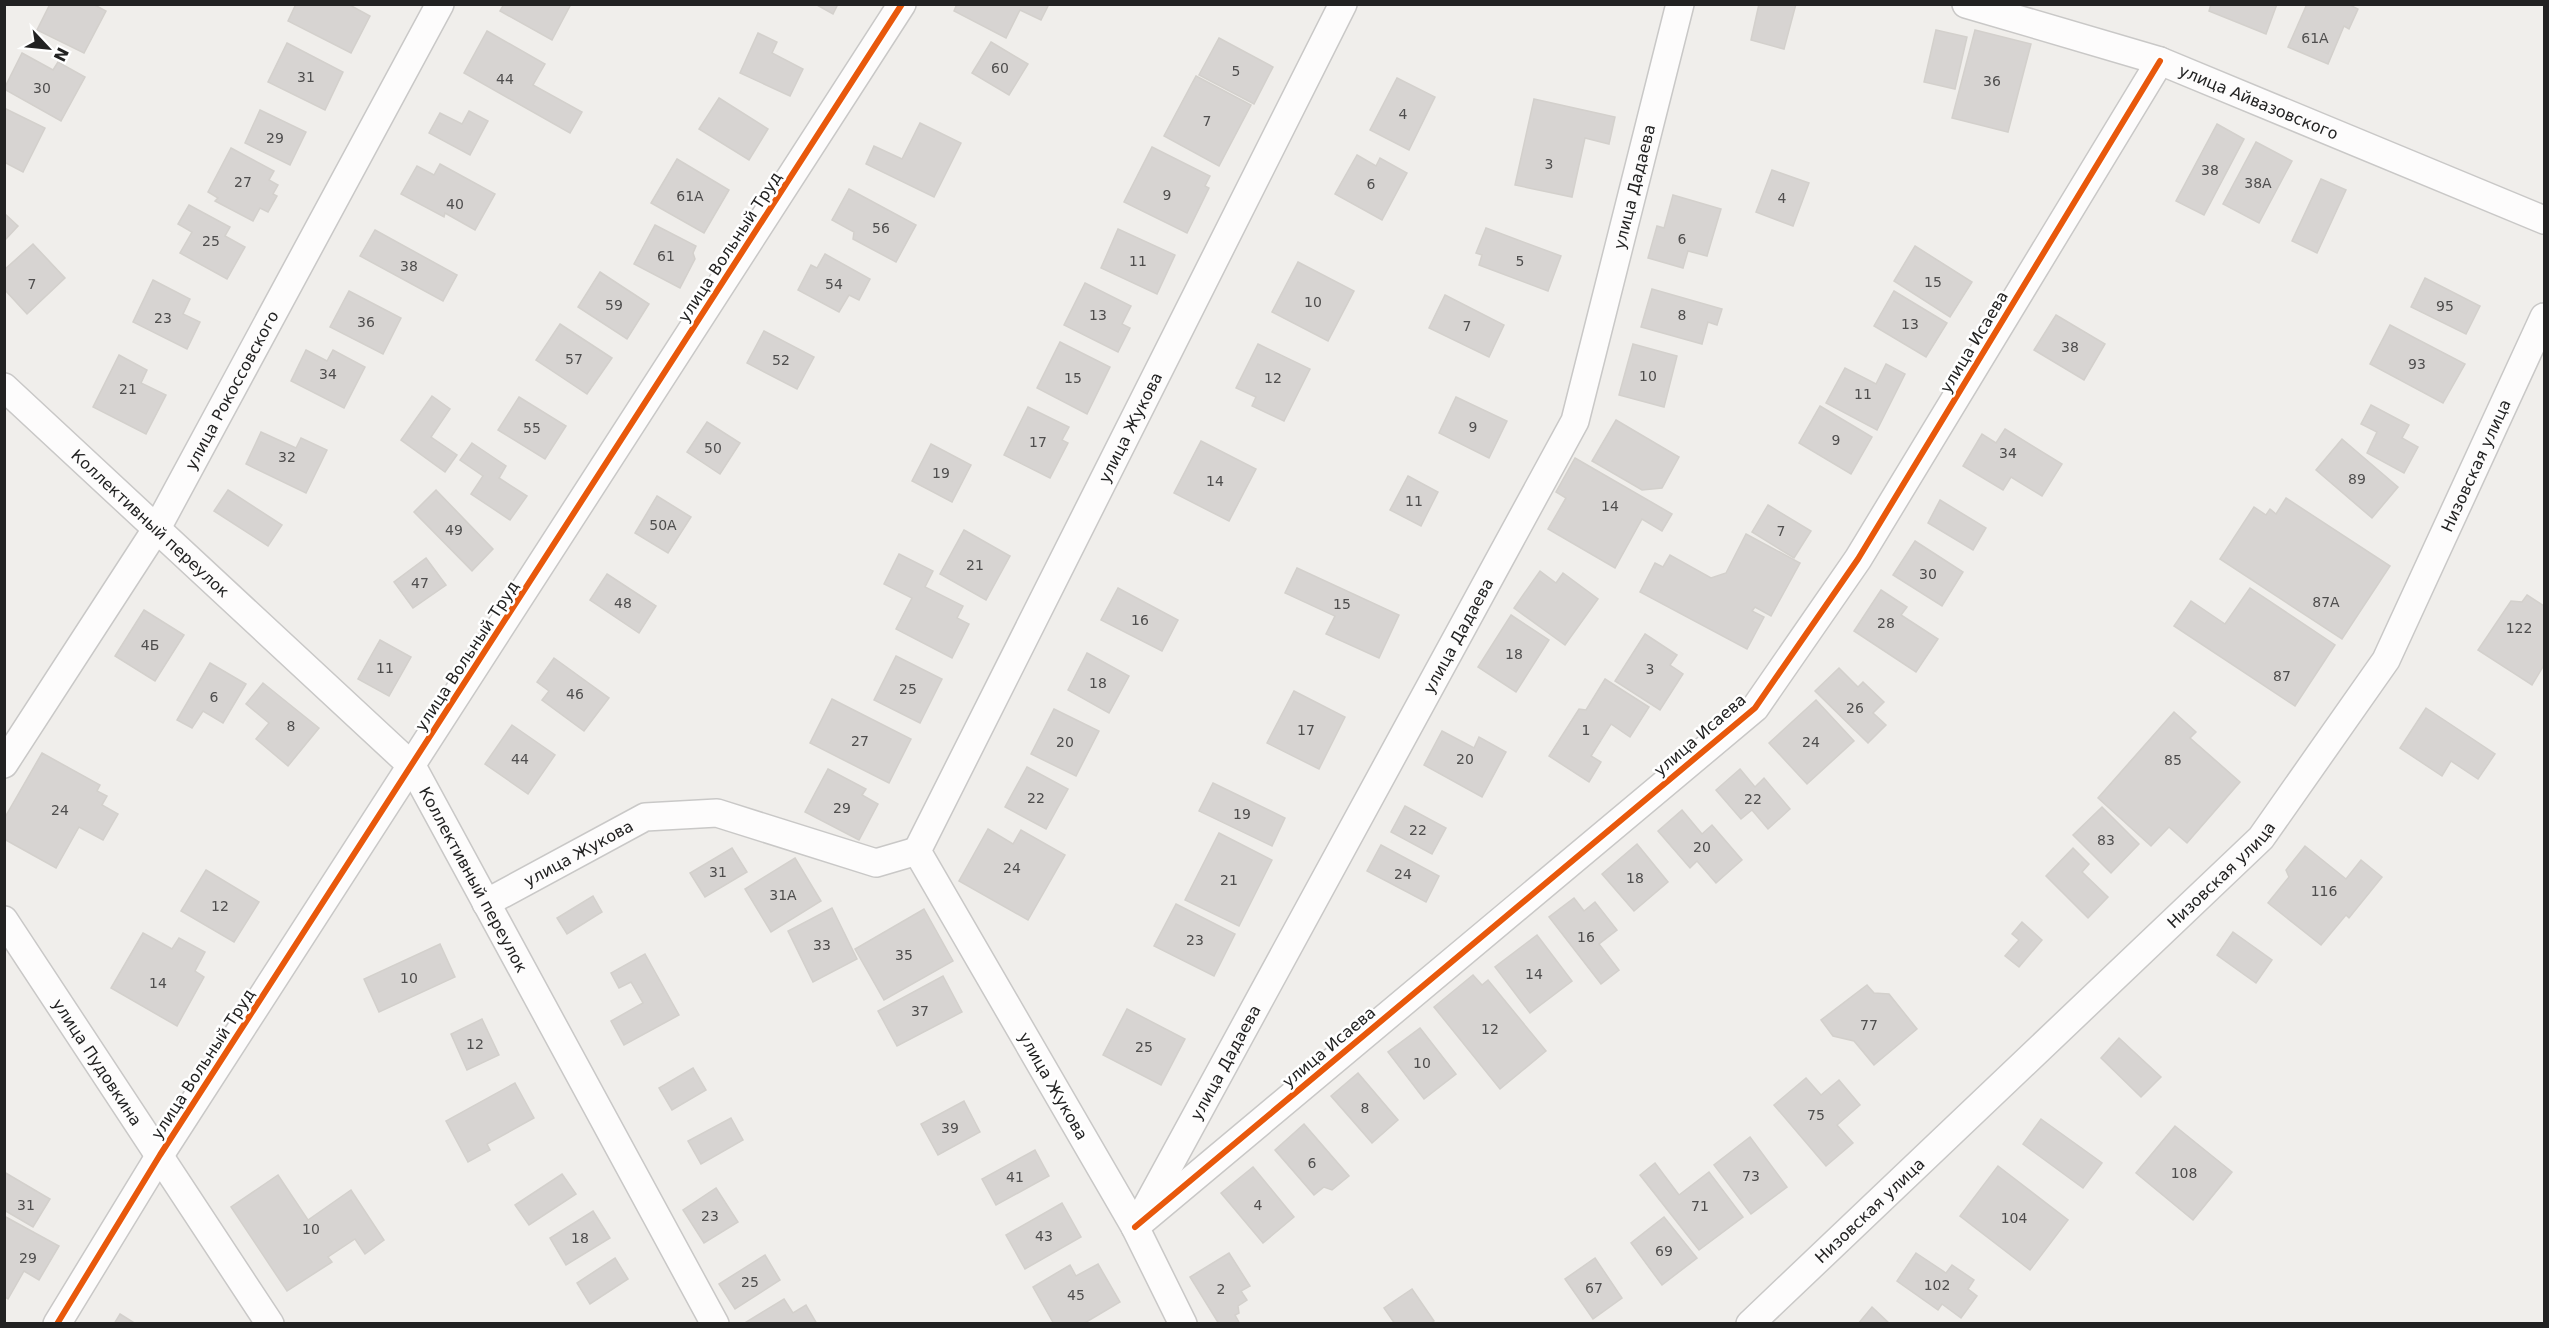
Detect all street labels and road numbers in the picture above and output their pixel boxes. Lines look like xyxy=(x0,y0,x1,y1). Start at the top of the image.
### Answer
street label: улица Айвазовского xyxy=(2176,60,2341,143)
street label: улица Дадаева xyxy=(1609,122,1659,251)
street label: улица Вольный Труд xyxy=(674,168,786,326)
street label: улица Исаева xyxy=(1936,288,2012,396)
street label: улица Рокоссовского xyxy=(181,307,282,473)
street label: улица Жукова xyxy=(1094,369,1166,486)
street label: Низовская улица xyxy=(2437,396,2514,535)
street label: Коллективный переулок xyxy=(68,445,234,601)
street label: улица Дадаева xyxy=(1419,575,1497,696)
street label: улица Вольный Труд xyxy=(411,577,523,735)
street label: улица Исаева xyxy=(1650,690,1750,780)
street label: Коллективный переулок xyxy=(416,783,532,976)
street label: улица Жукова xyxy=(520,816,636,890)
street label: Низовская улица xyxy=(2163,818,2279,932)
street label: улица Вольный Труд xyxy=(147,985,259,1143)
street label: улица Пудовкина xyxy=(49,995,146,1129)
street label: улица Дадаева xyxy=(1186,1001,1264,1123)
street label: улица Исаева xyxy=(1279,1003,1379,1091)
street label: улица Жукова xyxy=(1014,1029,1092,1143)
street label: Низовская улица xyxy=(1811,1154,1928,1267)

